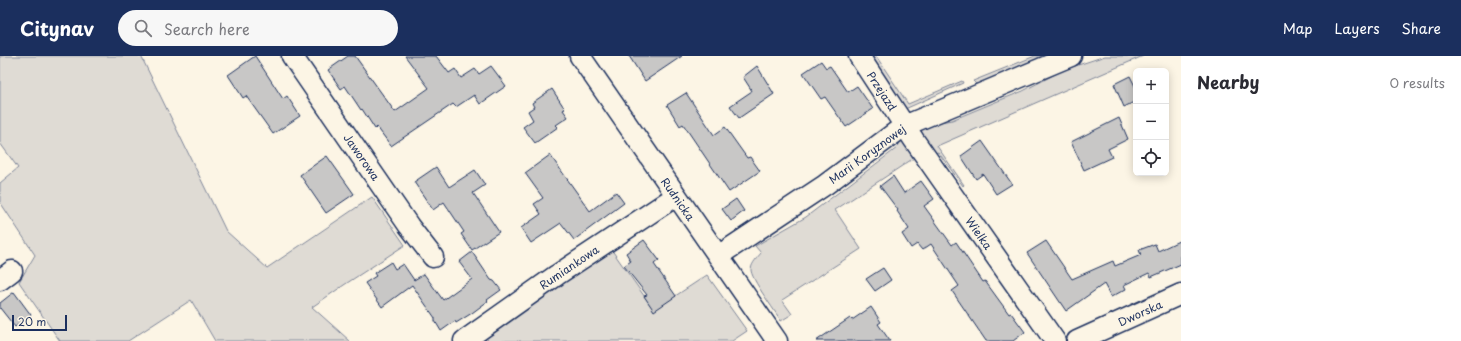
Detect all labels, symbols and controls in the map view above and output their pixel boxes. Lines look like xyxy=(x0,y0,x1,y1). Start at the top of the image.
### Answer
search box xyxy=(118,10,398,46)
text: Citynav xyxy=(20,14,94,42)
icon: search xyxy=(132,17,154,39)
text: Search here xyxy=(164,17,250,40)
text: Map xyxy=(1283,18,1313,39)
text: Layers xyxy=(1335,18,1380,39)
text: Share xyxy=(1402,18,1441,39)
street label: Przejazd xyxy=(863,68,901,114)
map controls xyxy=(1133,68,1169,176)
button: + xyxy=(1133,68,1169,104)
text: Nearby xyxy=(1197,69,1259,95)
text: 0 results xyxy=(1390,73,1445,92)
button: − xyxy=(1133,104,1169,140)
street label: Marii Koryznowej xyxy=(825,120,909,188)
street label: Jaworowa xyxy=(340,130,385,185)
button: locate xyxy=(1133,140,1169,176)
street label: Rudnicka xyxy=(657,174,699,224)
street label: Wielka xyxy=(961,213,997,253)
street label: Rumiankowa xyxy=(536,241,602,293)
street label: Dworska xyxy=(1115,296,1165,330)
scale bar xyxy=(12,313,67,332)
text: 20 m xyxy=(18,313,46,330)

